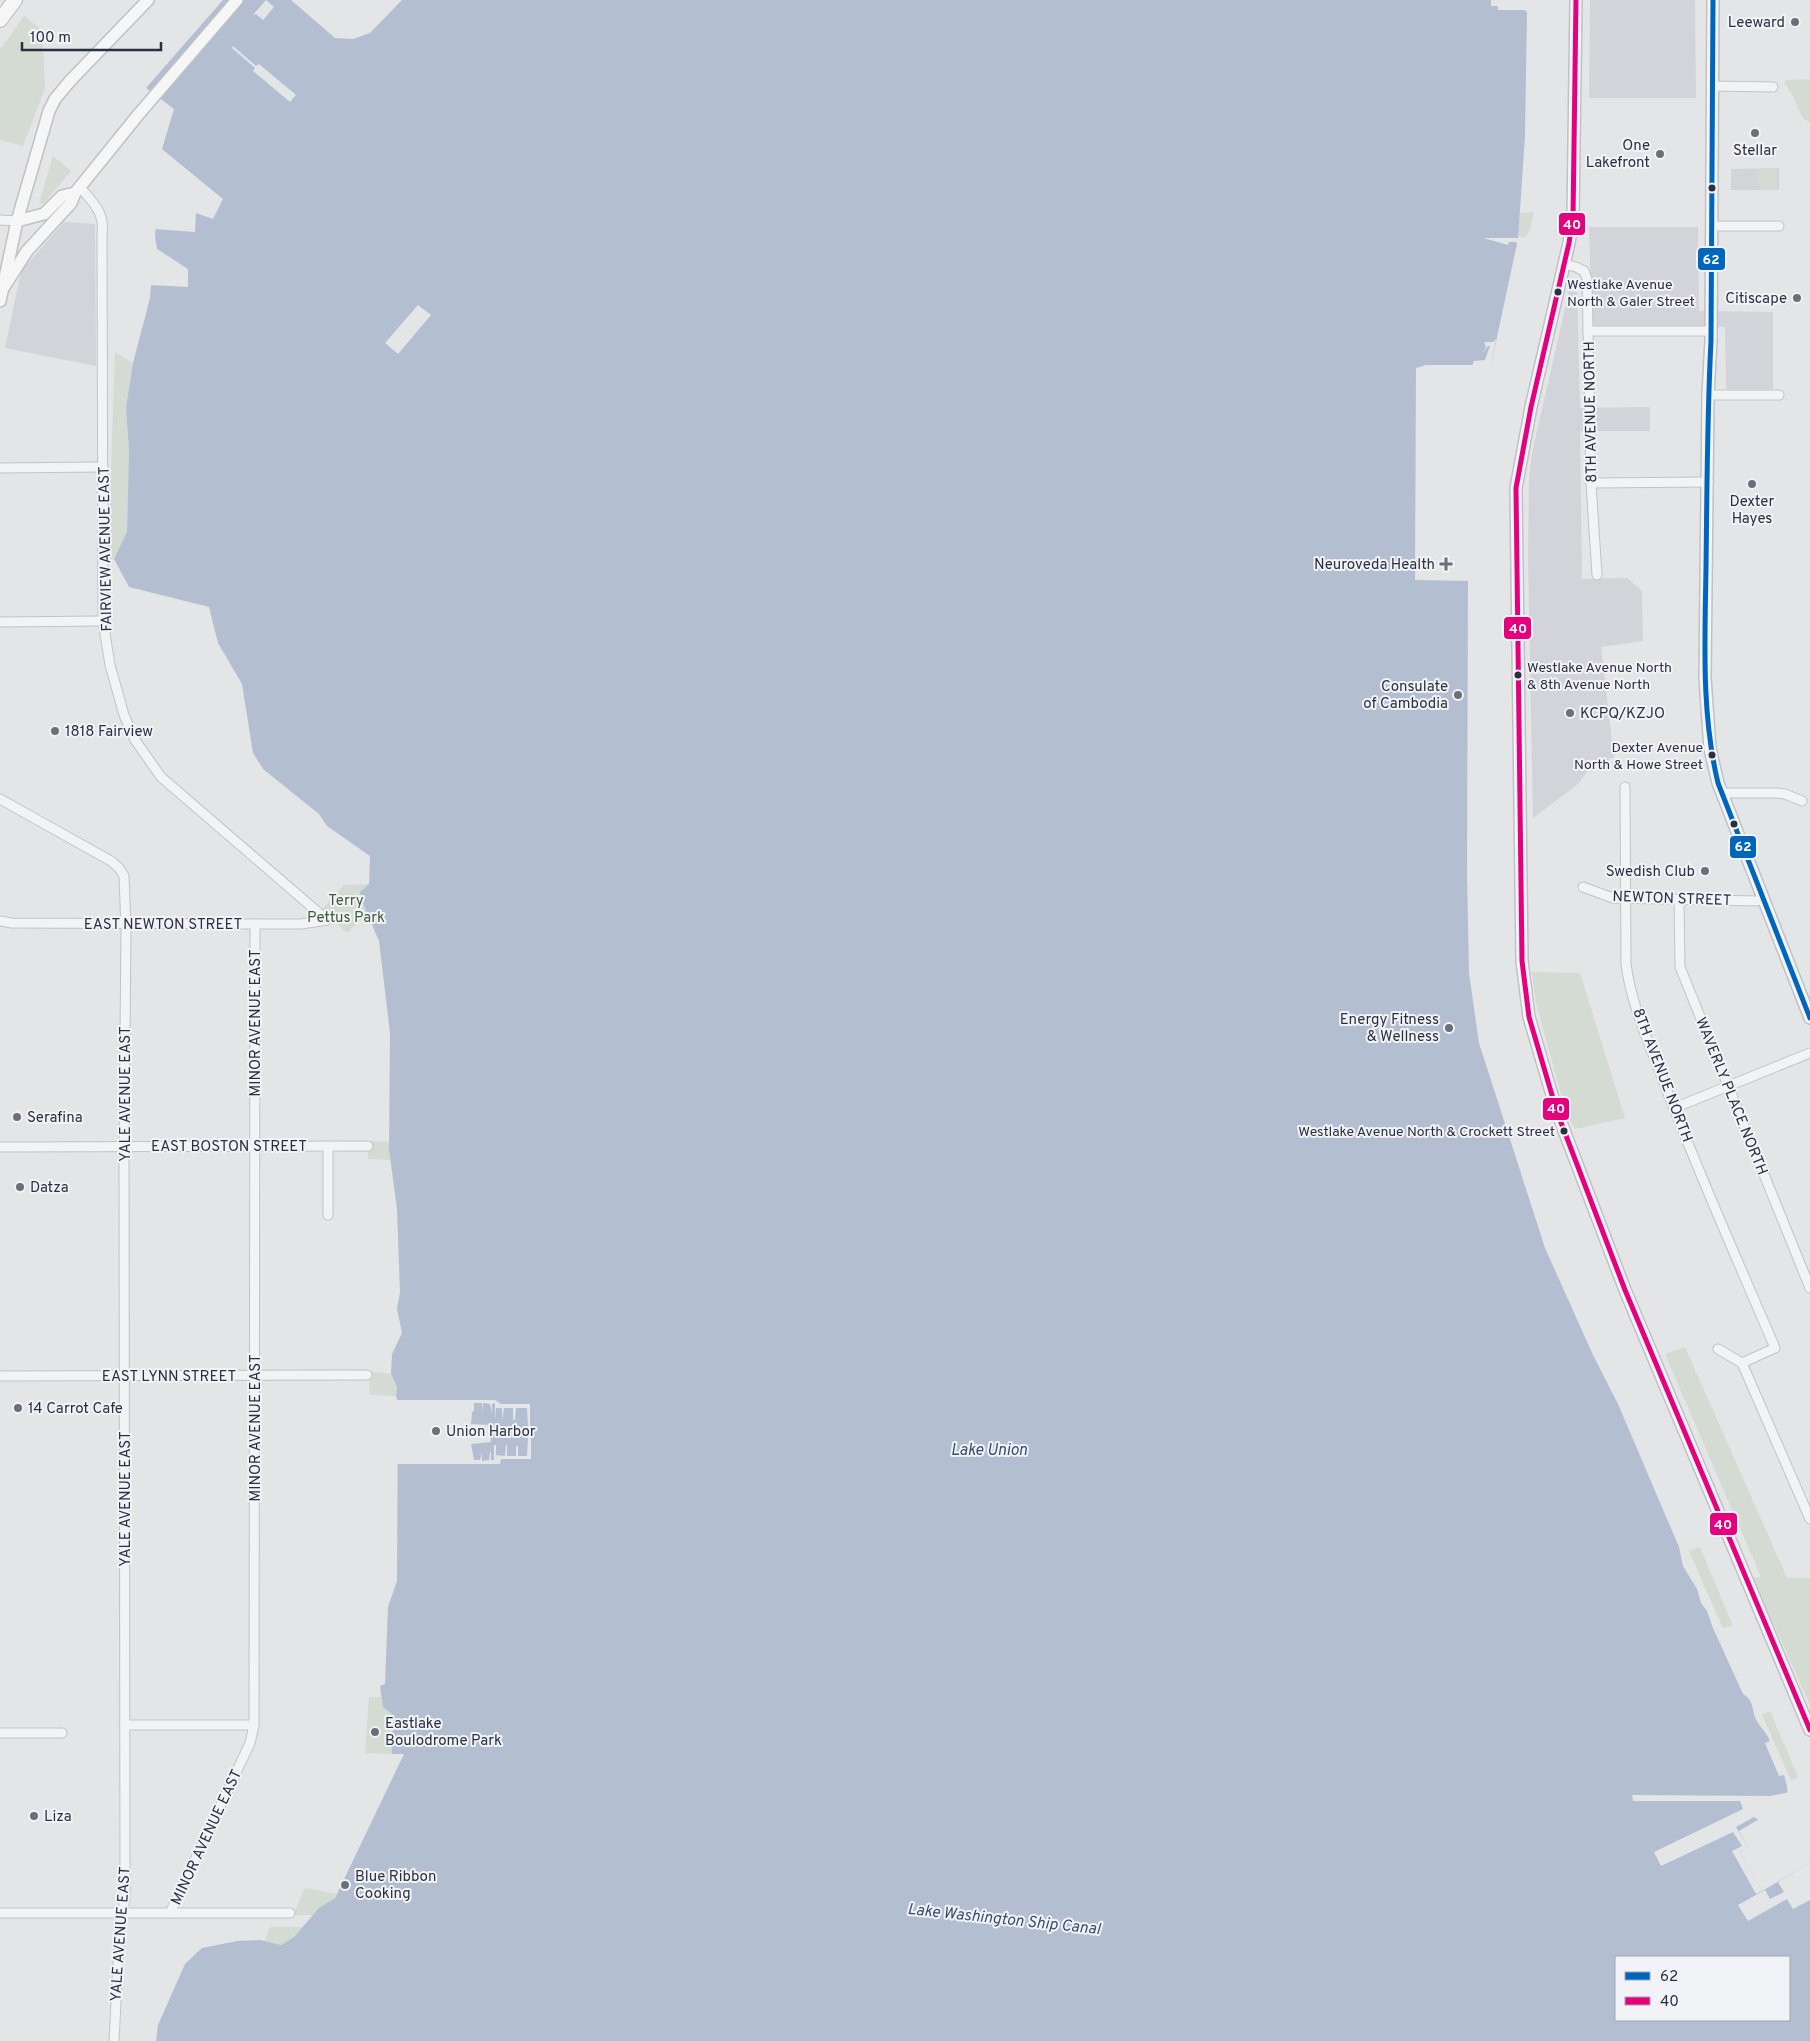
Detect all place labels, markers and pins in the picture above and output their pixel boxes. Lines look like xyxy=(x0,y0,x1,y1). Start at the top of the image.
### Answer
place label: Leeward xyxy=(1728,14,1785,33)
marker: Leeward xyxy=(1789,16,1801,28)
marker: Stellar xyxy=(1749,127,1761,139)
place label: One Lakefront xyxy=(1586,137,1650,173)
place label: Stellar xyxy=(1733,142,1777,161)
marker: One Lakefront xyxy=(1654,148,1666,160)
unlabelled marker xyxy=(1707,183,1717,193)
place label: Westlake Avenue North & Galer Street xyxy=(1567,277,1695,311)
marker: Westlake Avenue North & Galer Street xyxy=(1553,287,1563,297)
place label: Citiscape xyxy=(1725,290,1787,309)
marker: Citiscape xyxy=(1791,292,1803,304)
marker: Dexter Hayes xyxy=(1746,478,1758,490)
place label: Dexter Hayes xyxy=(1730,493,1775,529)
place label: Neuroveda Health xyxy=(1314,556,1435,575)
marker: Neuroveda Health xyxy=(1439,557,1453,571)
place label: Westlake Avenue North & 8th Avenue North xyxy=(1527,660,1672,694)
marker: Westlake Avenue North & 8th Avenue North xyxy=(1513,670,1523,680)
place label: Consulate of Cambodia xyxy=(1363,678,1448,714)
marker: Consulate of Cambodia xyxy=(1452,689,1464,701)
place label: KCPQ/KZJO xyxy=(1580,705,1665,724)
marker: KCPQ/KZJO xyxy=(1564,707,1576,719)
place label: 1818 Fairview xyxy=(65,723,153,742)
marker: 1818 Fairview xyxy=(49,725,61,737)
place label: Dexter Avenue North & Howe Street xyxy=(1574,740,1703,774)
marker: Dexter Avenue North & Howe Street xyxy=(1707,750,1717,760)
unlabelled marker xyxy=(1729,819,1739,829)
place label: Swedish Club xyxy=(1606,863,1695,882)
marker: Swedish Club xyxy=(1699,865,1711,877)
place label: Energy Fitness & Wellness xyxy=(1340,1011,1439,1047)
marker: Energy Fitness & Wellness xyxy=(1443,1022,1455,1034)
place label: Serafina xyxy=(27,1109,83,1128)
marker: Serafina xyxy=(11,1111,23,1123)
place label: Westlake Avenue North & Crockett Street xyxy=(1298,1124,1555,1141)
marker: Westlake Avenue North & Crockett Street xyxy=(1559,1126,1569,1136)
place label: Datza xyxy=(30,1179,69,1198)
marker: Datza xyxy=(14,1181,26,1193)
place label: 14 Carrot Cafe xyxy=(28,1400,123,1419)
marker: 14 Carrot Cafe xyxy=(12,1402,24,1414)
place label: Union Harbor xyxy=(446,1423,536,1442)
marker: Union Harbor xyxy=(430,1425,442,1437)
place label: Eastlake Boulodrome Park xyxy=(385,1715,502,1751)
marker: Eastlake Boulodrome Park xyxy=(369,1726,381,1738)
place label: Liza xyxy=(44,1808,72,1827)
marker: Liza xyxy=(28,1810,40,1822)
place label: Blue Ribbon Cooking xyxy=(355,1868,436,1904)
marker: Blue Ribbon Cooking xyxy=(339,1879,351,1891)

